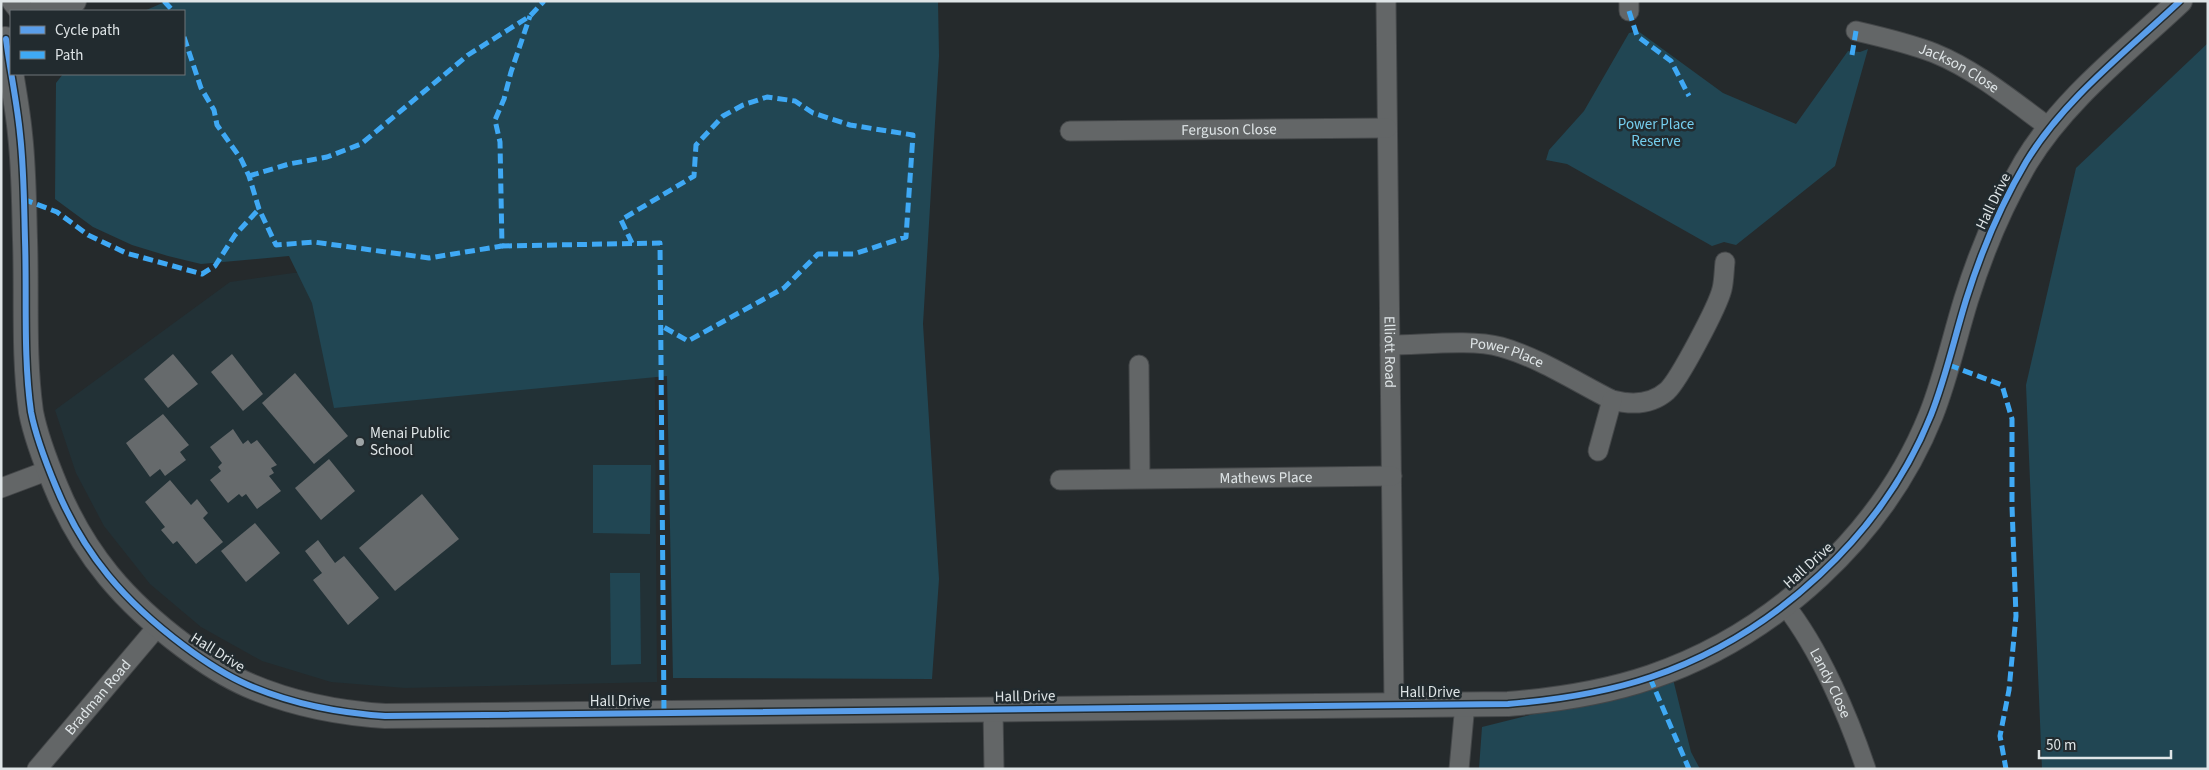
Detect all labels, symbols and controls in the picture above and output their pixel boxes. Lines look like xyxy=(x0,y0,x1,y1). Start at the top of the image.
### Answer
legend xyxy=(10,10,185,75)
text: Cycle path xyxy=(55,20,120,41)
street label: Jackson Close xyxy=(1916,38,2003,98)
text: Path xyxy=(55,45,83,66)
park label: Power Place Reserve xyxy=(1618,114,1694,152)
street label: Ferguson Close xyxy=(1181,119,1277,141)
street label: Hall Drive xyxy=(1971,169,2016,233)
street label: Elliott Road xyxy=(1379,316,1400,388)
street label: Power Place xyxy=(1469,333,1547,373)
place label: Menai Public School xyxy=(370,423,450,461)
marker: Menai Public School xyxy=(354,436,366,448)
street label: Mathews Place xyxy=(1219,467,1313,489)
street label: Hall Drive xyxy=(1779,537,1838,593)
street label: Hall Drive xyxy=(187,627,249,677)
street label: Landy Close xyxy=(1804,644,1856,722)
street label: Bradman Road xyxy=(60,655,136,740)
street label: Hall Drive xyxy=(1400,682,1460,703)
street label: Hall Drive xyxy=(995,685,1055,708)
street label: Hall Drive xyxy=(590,691,650,712)
scale bar xyxy=(2039,728,2172,760)
text: 50 m xyxy=(2046,735,2076,756)

